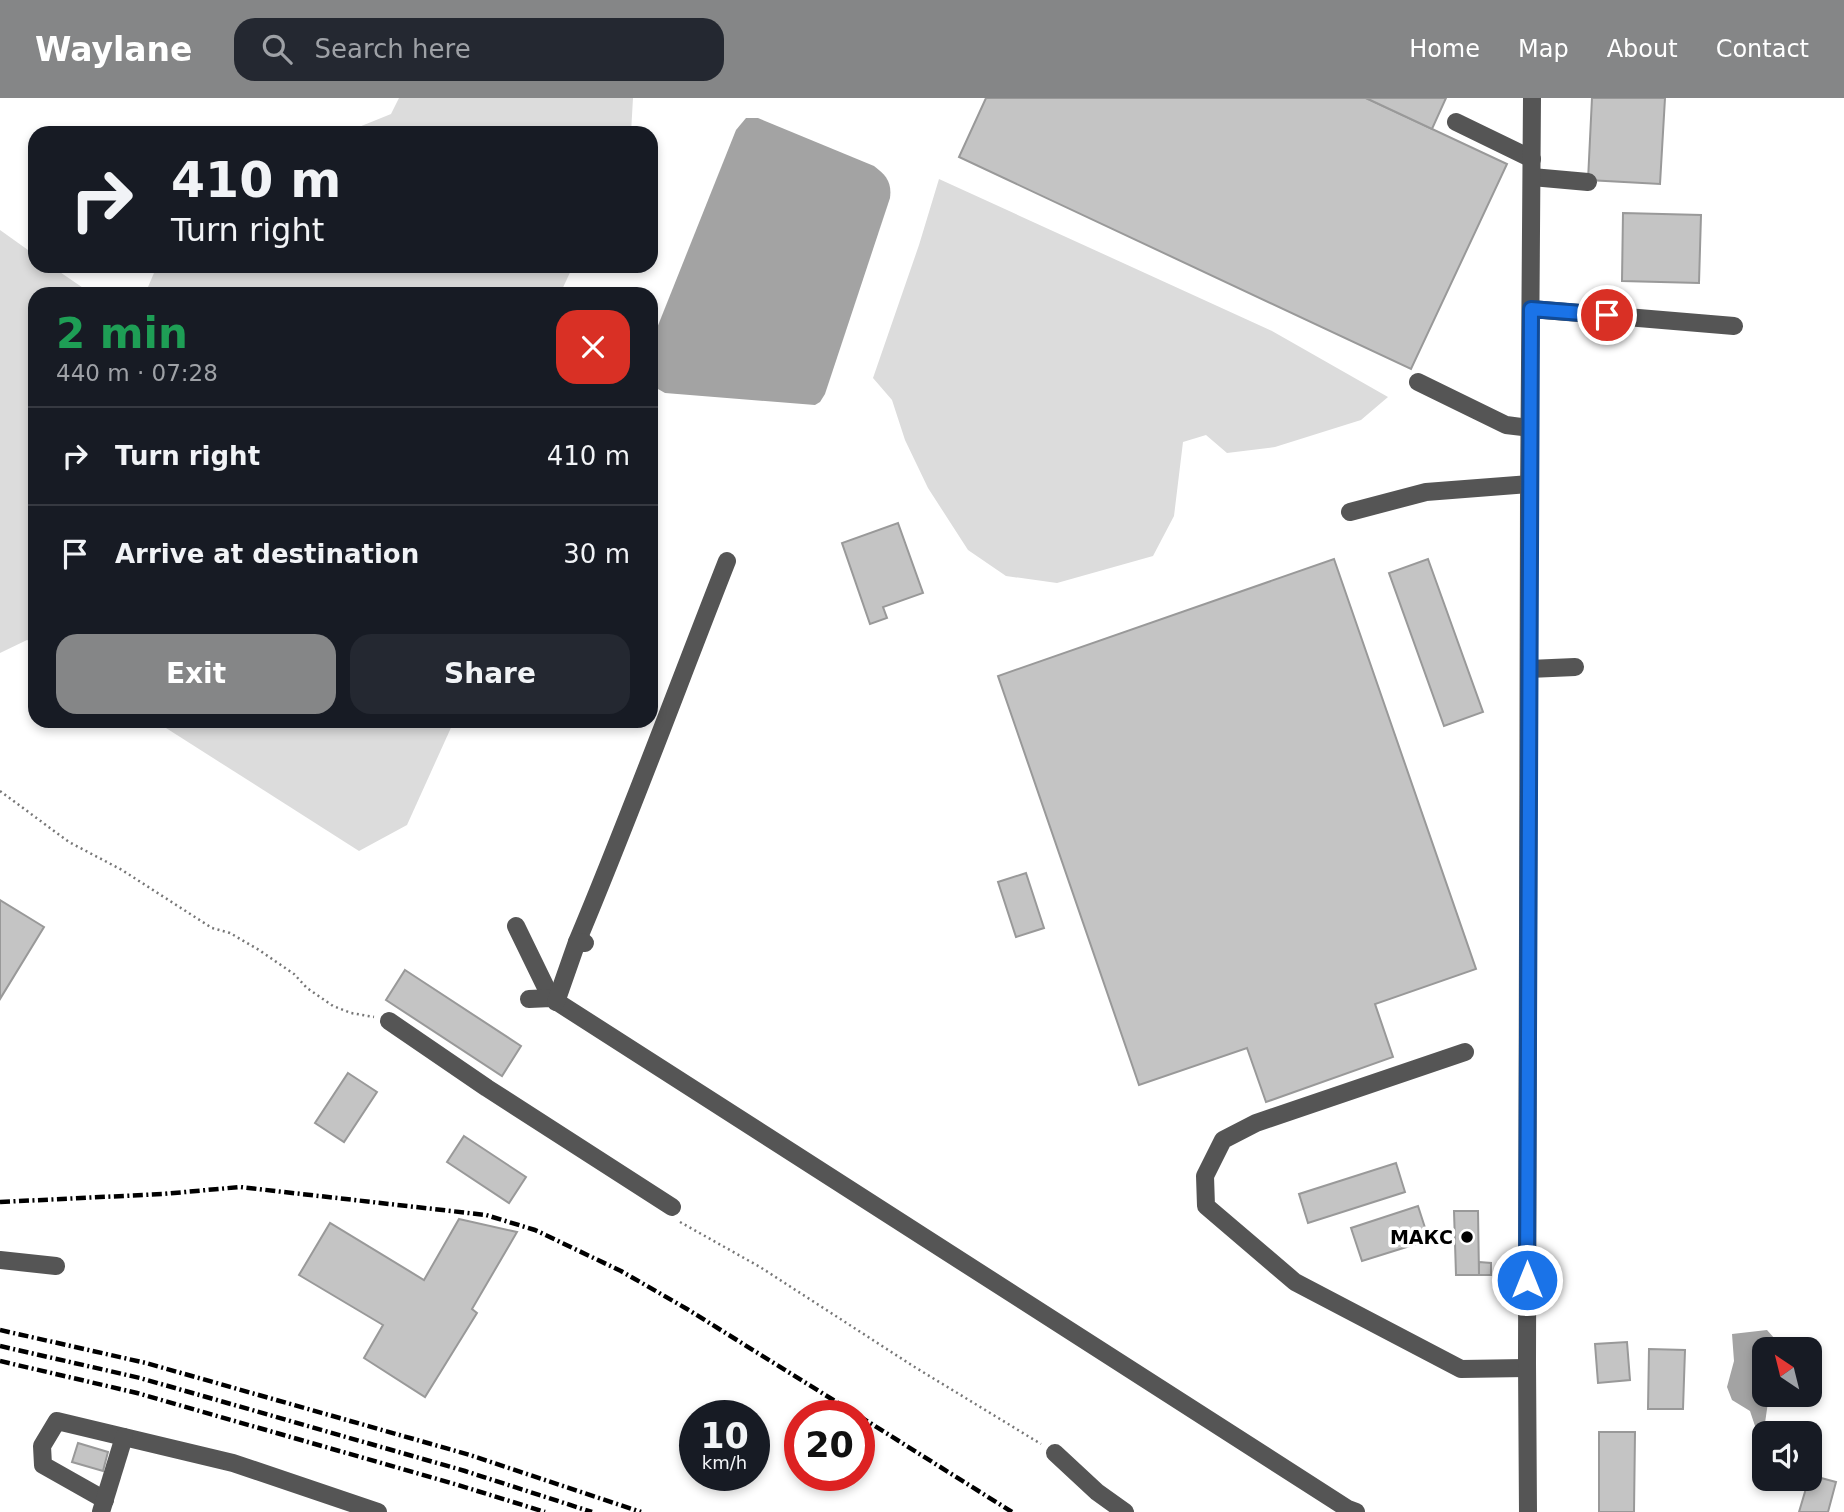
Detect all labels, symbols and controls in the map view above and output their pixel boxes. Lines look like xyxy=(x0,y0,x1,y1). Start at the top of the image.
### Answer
search box xyxy=(234,18,724,81)
text: Waylane xyxy=(35,30,192,69)
icon: search xyxy=(258,30,296,68)
text: Search here xyxy=(314,34,471,64)
text: Home xyxy=(1409,35,1480,63)
text: Map xyxy=(1518,35,1569,63)
text: About xyxy=(1607,35,1678,63)
text: Contact xyxy=(1716,35,1809,63)
text: 410 m xyxy=(171,152,341,209)
icon: right xyxy=(56,154,147,245)
text: Turn right xyxy=(171,211,324,249)
pin xyxy=(1577,285,1637,345)
icon: arrive xyxy=(1588,296,1626,334)
text: 2 min xyxy=(56,309,188,358)
button: close xyxy=(556,310,630,384)
text: 440 m · 07:28 xyxy=(56,360,218,386)
icon: right xyxy=(56,437,94,475)
text: Turn right xyxy=(115,441,260,471)
text: 410 m xyxy=(547,441,630,471)
icon: arrive xyxy=(56,535,94,573)
text: Arrive at destination xyxy=(115,539,419,569)
text: 30 m xyxy=(563,539,630,569)
button: Exit xyxy=(56,634,336,714)
button: Share xyxy=(350,634,630,714)
place label: МАКС xyxy=(1390,1226,1453,1248)
marker: МАКС xyxy=(1459,1229,1475,1245)
position arrow xyxy=(1490,1243,1564,1317)
north arrow xyxy=(1752,1337,1822,1407)
map controls xyxy=(1752,1337,1822,1491)
speed limit sign: 20 xyxy=(784,1400,875,1491)
text: 10 xyxy=(700,1416,749,1456)
button: sound xyxy=(1752,1421,1822,1491)
text: km/h xyxy=(702,1452,747,1473)

